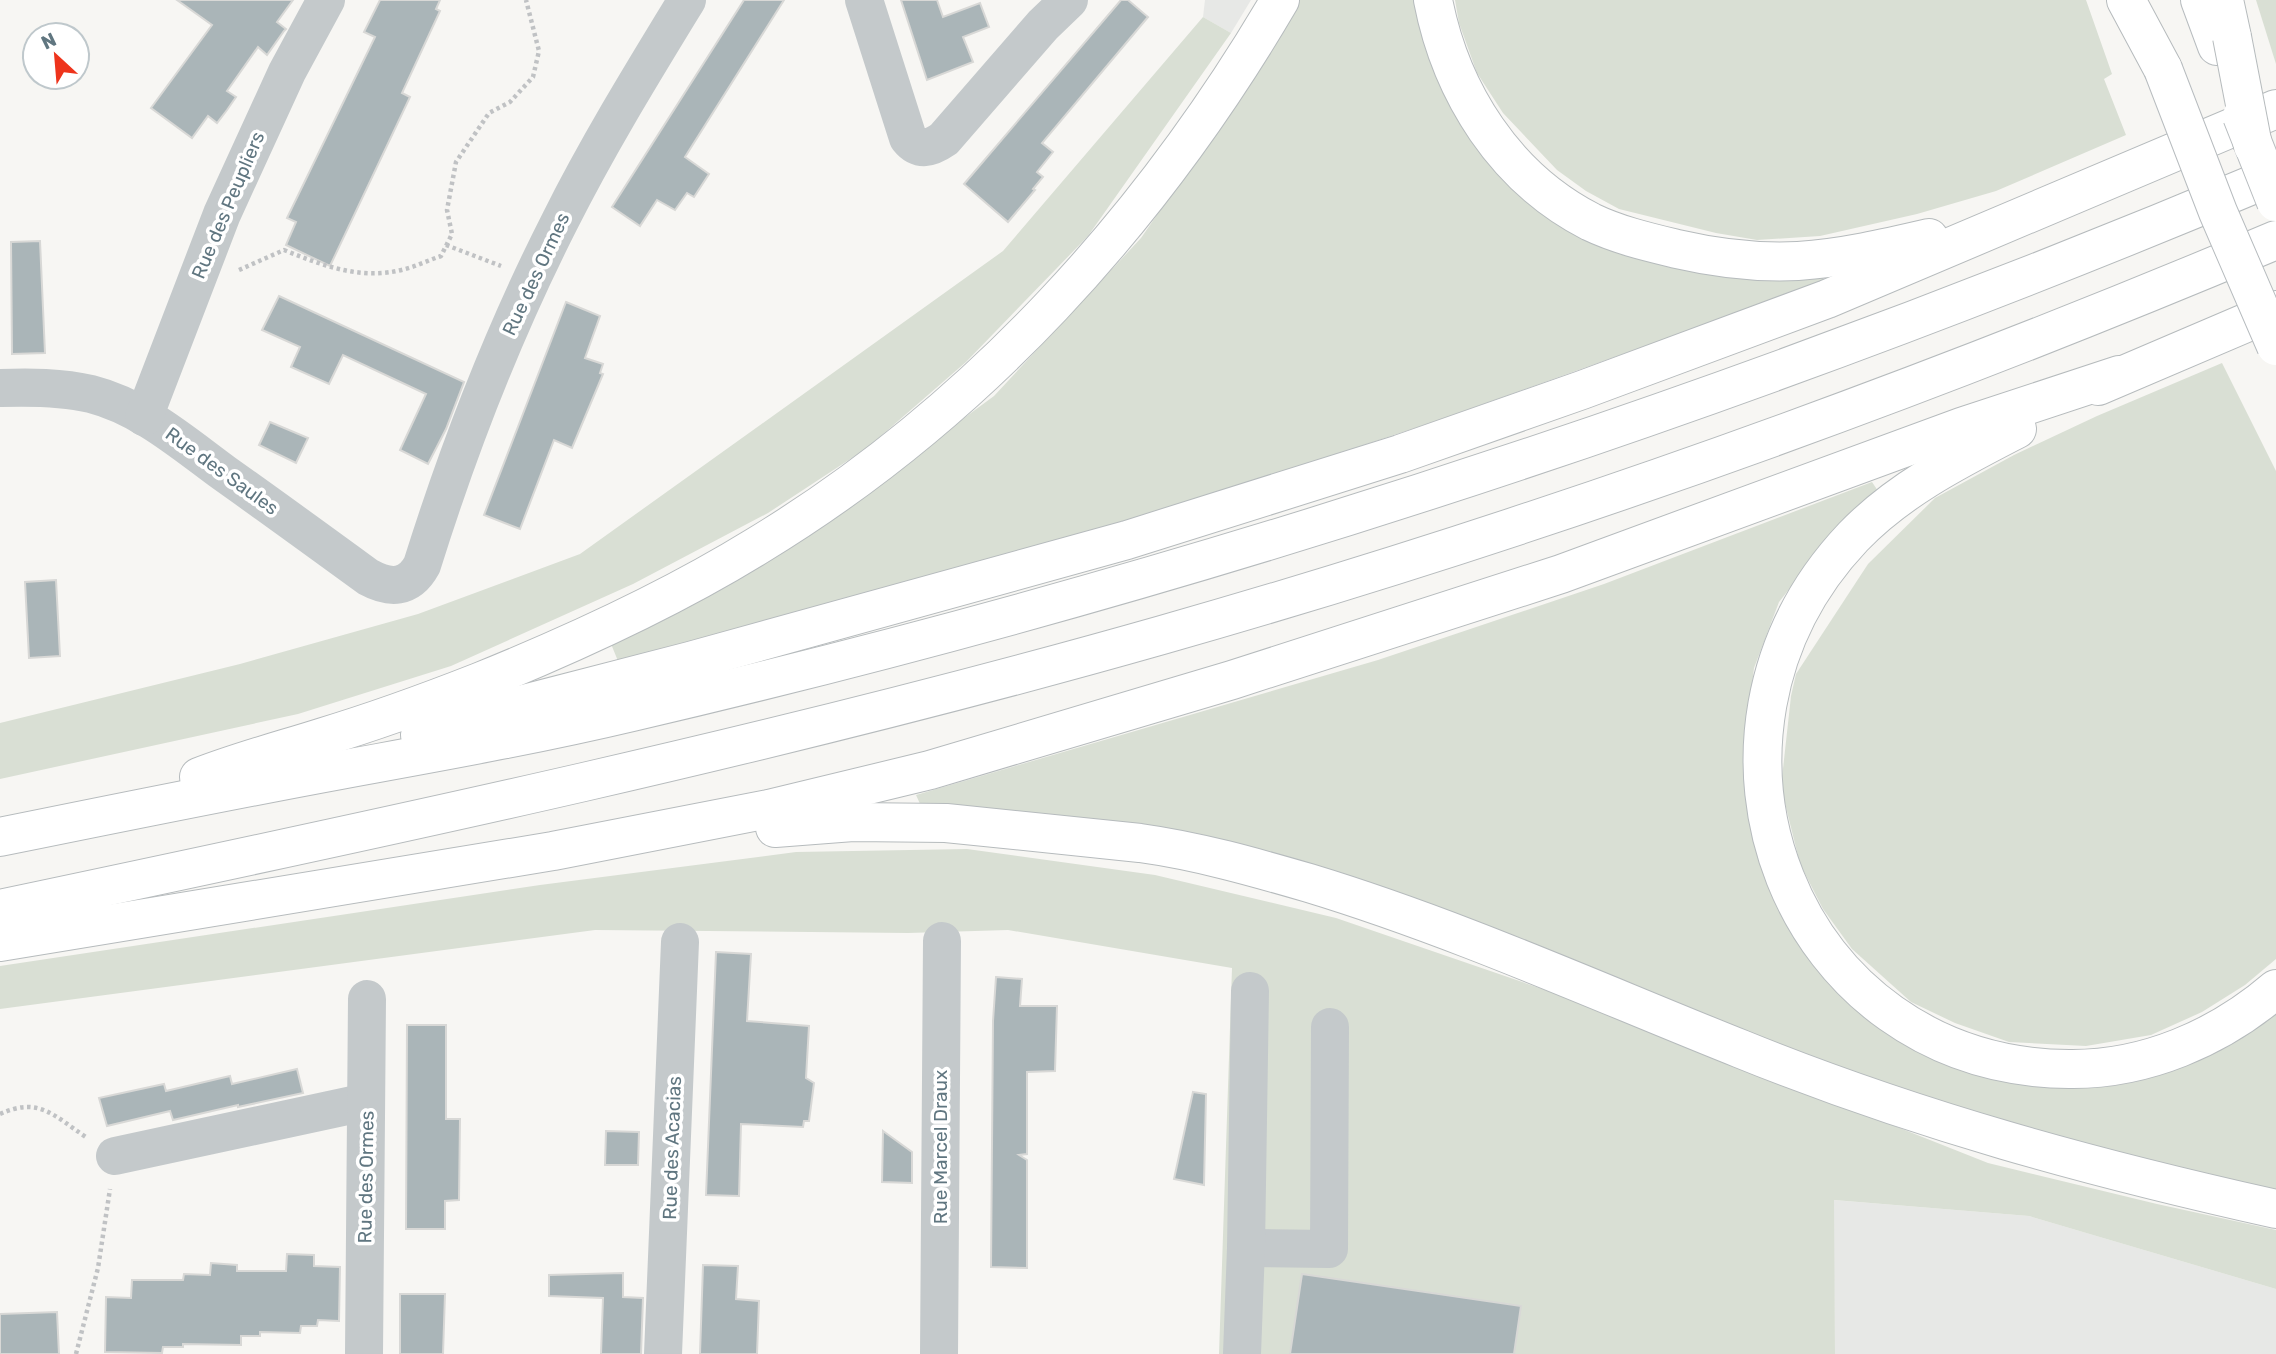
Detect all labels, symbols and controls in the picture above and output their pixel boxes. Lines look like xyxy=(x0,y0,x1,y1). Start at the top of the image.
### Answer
north arrow xyxy=(21,21,91,91)
text: N xyxy=(38,28,60,55)
street label: Rue des Peupliers xyxy=(187,128,269,282)
street label: Rue des Ormes xyxy=(498,209,574,339)
street label: Rue des Saules xyxy=(161,422,283,520)
street label: Rue Marcel Draux xyxy=(929,1070,952,1224)
street label: Rue des Acacias xyxy=(658,1076,686,1220)
street label: Rue des Ormes xyxy=(353,1110,379,1244)

